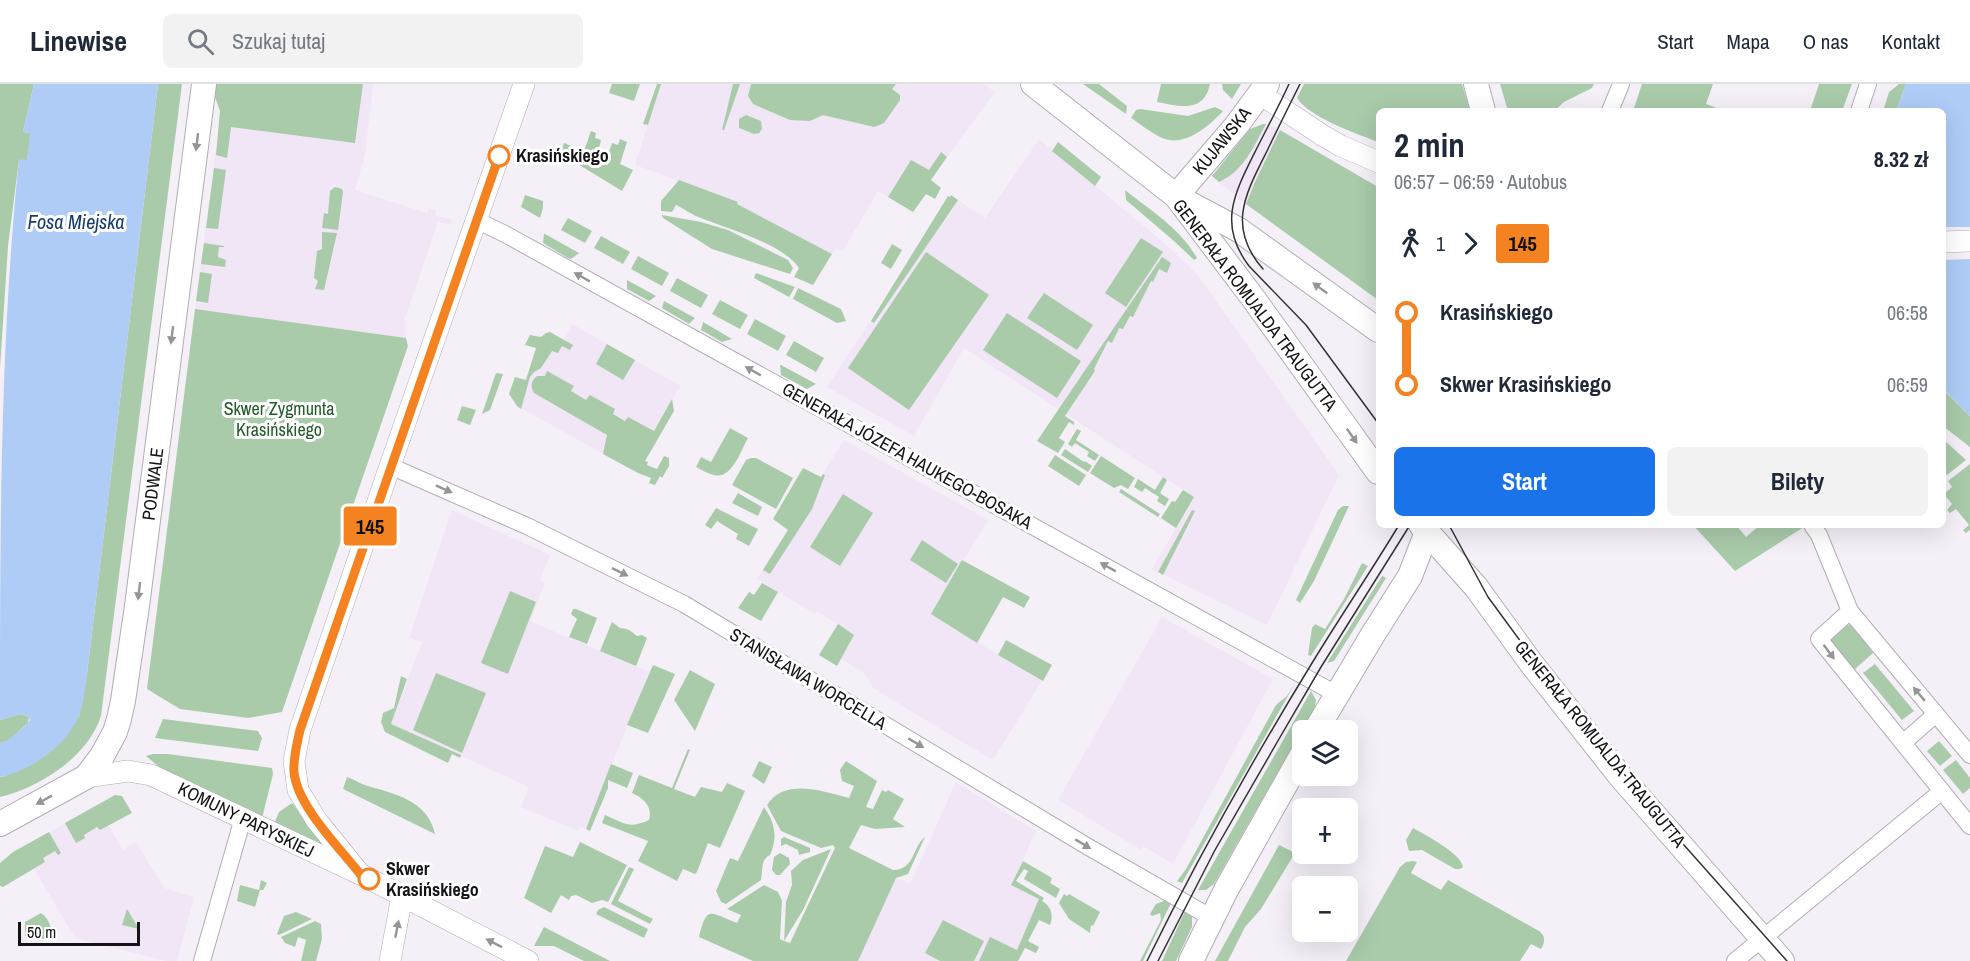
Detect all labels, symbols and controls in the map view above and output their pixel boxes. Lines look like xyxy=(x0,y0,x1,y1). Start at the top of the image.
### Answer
search box xyxy=(163,14,583,68)
text: Linewise xyxy=(30,22,127,60)
icon: search xyxy=(184,25,217,58)
text: Szukaj tutaj xyxy=(232,26,325,56)
text: Start xyxy=(1657,27,1694,56)
text: Mapa xyxy=(1727,27,1770,56)
text: O nas xyxy=(1803,27,1849,56)
text: Kontakt xyxy=(1882,27,1940,56)
street label: KUJAWSKA xyxy=(1187,101,1257,180)
text: 2 min xyxy=(1394,123,1465,167)
one-way arrow xyxy=(193,133,202,152)
place label: Krasińskiego xyxy=(516,143,609,168)
text: 8.32 zł xyxy=(1874,144,1928,174)
marker: Krasińskiego xyxy=(488,145,510,167)
text: 06:57 – 06:59 · Autobus xyxy=(1394,168,1567,195)
street label: GENERAŁA ROMUALDA TRAUGUTTA xyxy=(1167,194,1344,416)
water label: Fosa Miejska xyxy=(28,208,124,235)
icon: walk xyxy=(1394,227,1427,260)
icon: forward xyxy=(1454,227,1487,260)
text: 145 xyxy=(1508,229,1537,258)
text: 1 xyxy=(1436,230,1445,257)
one-way arrow xyxy=(574,272,591,282)
one-way arrow xyxy=(1312,283,1328,294)
text: Krasińskiego xyxy=(1440,297,1553,327)
text: 06:58 xyxy=(1887,299,1928,326)
one-way arrow xyxy=(167,326,177,345)
one-way arrow xyxy=(744,366,761,376)
text: Skwer Krasińskiego xyxy=(1440,369,1611,399)
text: 06:59 xyxy=(1887,371,1928,398)
street label: GENERAŁA JÓZEFA HAUKEGO-BOSAKA xyxy=(778,376,1037,535)
park label: Skwer Zygmunta Krasińskiego xyxy=(224,396,334,442)
one-way arrow xyxy=(1346,429,1358,444)
street label: PODWALE xyxy=(136,446,169,522)
button: Start xyxy=(1394,447,1655,516)
button: Bilety xyxy=(1667,447,1928,516)
one-way arrow xyxy=(435,484,453,494)
line badge: 145 xyxy=(336,506,404,546)
text: 145 xyxy=(356,512,384,541)
one-way arrow xyxy=(1099,562,1116,572)
one-way arrow xyxy=(611,566,629,576)
one-way arrow xyxy=(135,582,144,601)
street label: STANISŁAWA WORCELLA xyxy=(725,622,892,735)
street label: GENERAŁA ROMUALDA TRAUGUTTA xyxy=(1509,635,1692,852)
one-way arrow xyxy=(1823,643,1835,659)
one-way arrow xyxy=(1913,687,1926,702)
map controls xyxy=(1292,720,1358,942)
button: layers xyxy=(1292,720,1358,786)
one-way arrow xyxy=(908,738,924,749)
street label: KOMUNY PARYSKIEJ xyxy=(174,776,318,863)
one-way arrow xyxy=(35,795,52,805)
button: + xyxy=(1292,798,1358,864)
one-way arrow xyxy=(1075,838,1091,849)
place label: Skwer Krasińskiego xyxy=(386,856,479,902)
marker: Skwer Krasińskiego xyxy=(358,868,380,890)
button: − xyxy=(1292,876,1358,942)
scale bar xyxy=(18,919,140,946)
one-way arrow xyxy=(393,919,402,938)
text: 50 m xyxy=(27,921,56,943)
one-way arrow xyxy=(485,938,502,948)

